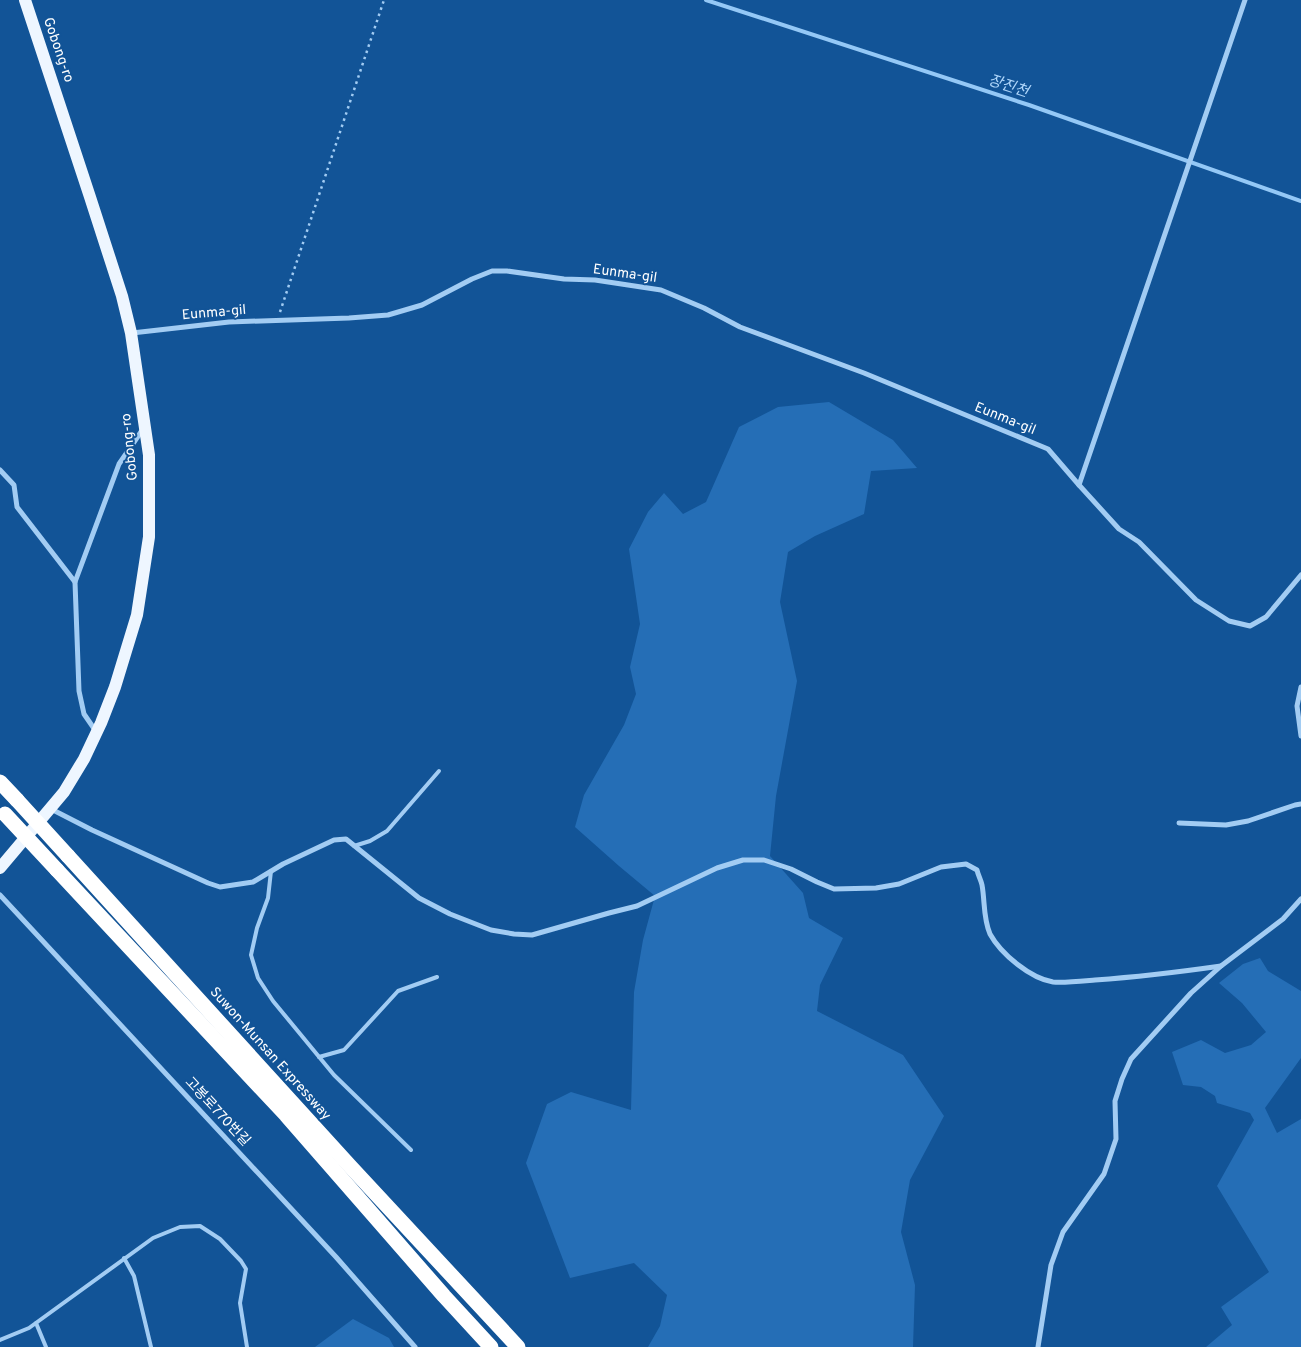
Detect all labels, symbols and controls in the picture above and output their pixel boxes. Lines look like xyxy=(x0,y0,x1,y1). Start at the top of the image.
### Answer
street label: Gobong-ro xyxy=(39,15,77,85)
water label: 장진천 xyxy=(985,72,1033,103)
street label: Eunma-gil xyxy=(592,261,658,287)
street label: Eunma-gil xyxy=(181,302,247,324)
street label: Eunma-gil xyxy=(972,399,1038,439)
street label: Gobong-ro xyxy=(118,412,142,482)
street label: Suwon-Munsan Expressway xyxy=(206,984,334,1124)
street label: 고봉로770번길 xyxy=(181,1074,253,1150)

